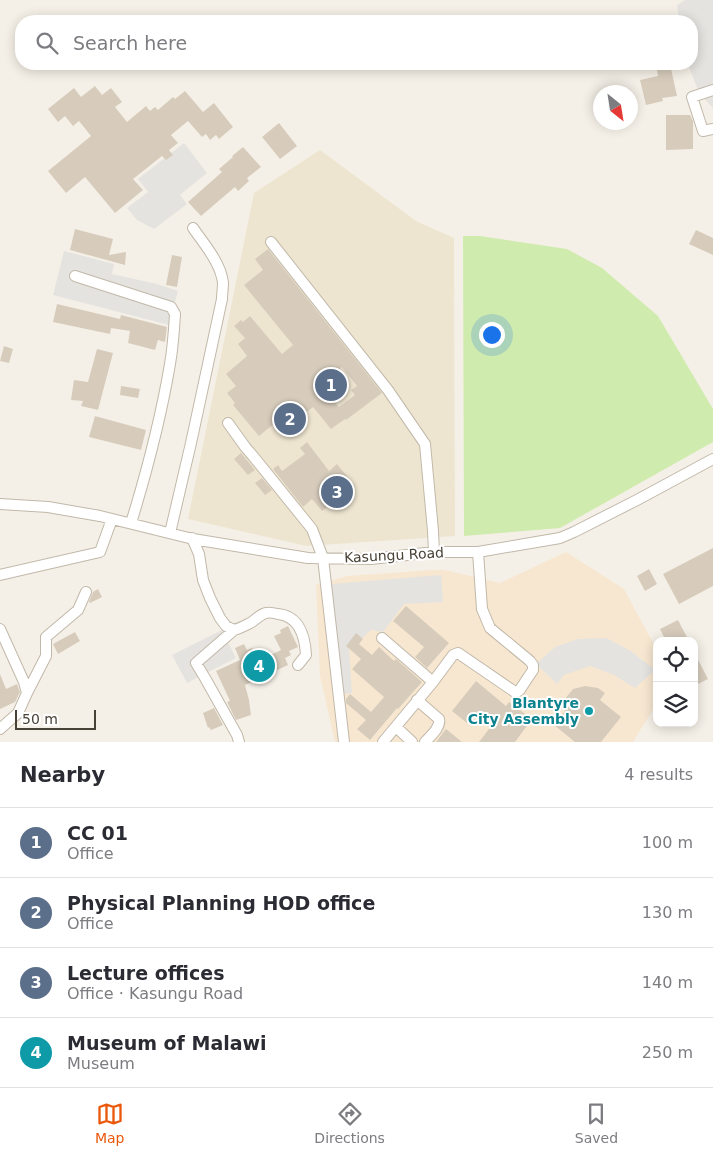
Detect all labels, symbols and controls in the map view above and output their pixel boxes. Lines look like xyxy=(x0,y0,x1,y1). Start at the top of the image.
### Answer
search box xyxy=(15,15,698,70)
icon: search xyxy=(33,29,61,57)
text: Search here xyxy=(73,32,187,54)
north arrow xyxy=(593,85,638,130)
your location xyxy=(479,322,505,348)
pin: 1 xyxy=(315,366,347,404)
pin: 2 xyxy=(274,400,306,438)
pin: 3 xyxy=(321,473,353,511)
street label: Kasungu Road xyxy=(344,544,444,566)
map controls xyxy=(653,637,698,727)
button: locate xyxy=(653,637,698,682)
pin: 4 xyxy=(243,647,275,685)
button: layers xyxy=(653,682,698,727)
place label: Blantyre City Assembly xyxy=(468,695,579,727)
marker: Blantyre City Assembly xyxy=(583,705,595,717)
scale bar xyxy=(15,707,96,730)
text: 50 m xyxy=(22,711,58,727)
text: Nearby xyxy=(20,763,105,787)
text: 4 results xyxy=(624,765,693,784)
text: CC 01 xyxy=(67,822,128,844)
text: 1 xyxy=(30,833,42,852)
text: 100 m xyxy=(642,833,693,852)
text: Office xyxy=(67,844,114,863)
text: Physical Planning HOD office xyxy=(67,892,375,914)
text: 2 xyxy=(30,903,42,922)
text: 130 m xyxy=(642,903,693,922)
text: Office xyxy=(67,914,114,933)
text: Lecture offices xyxy=(67,962,224,984)
text: 3 xyxy=(30,973,42,992)
text: 140 m xyxy=(642,973,693,992)
text: Office · Kasungu Road xyxy=(67,984,243,1003)
text: Museum of Malawi xyxy=(67,1032,267,1054)
text: 4 xyxy=(30,1043,42,1062)
text: 250 m xyxy=(642,1043,693,1062)
text: Museum xyxy=(67,1054,135,1073)
tab: Map xyxy=(95,1100,124,1146)
tab: Directions xyxy=(314,1100,385,1146)
tab: Saved xyxy=(575,1100,618,1146)

